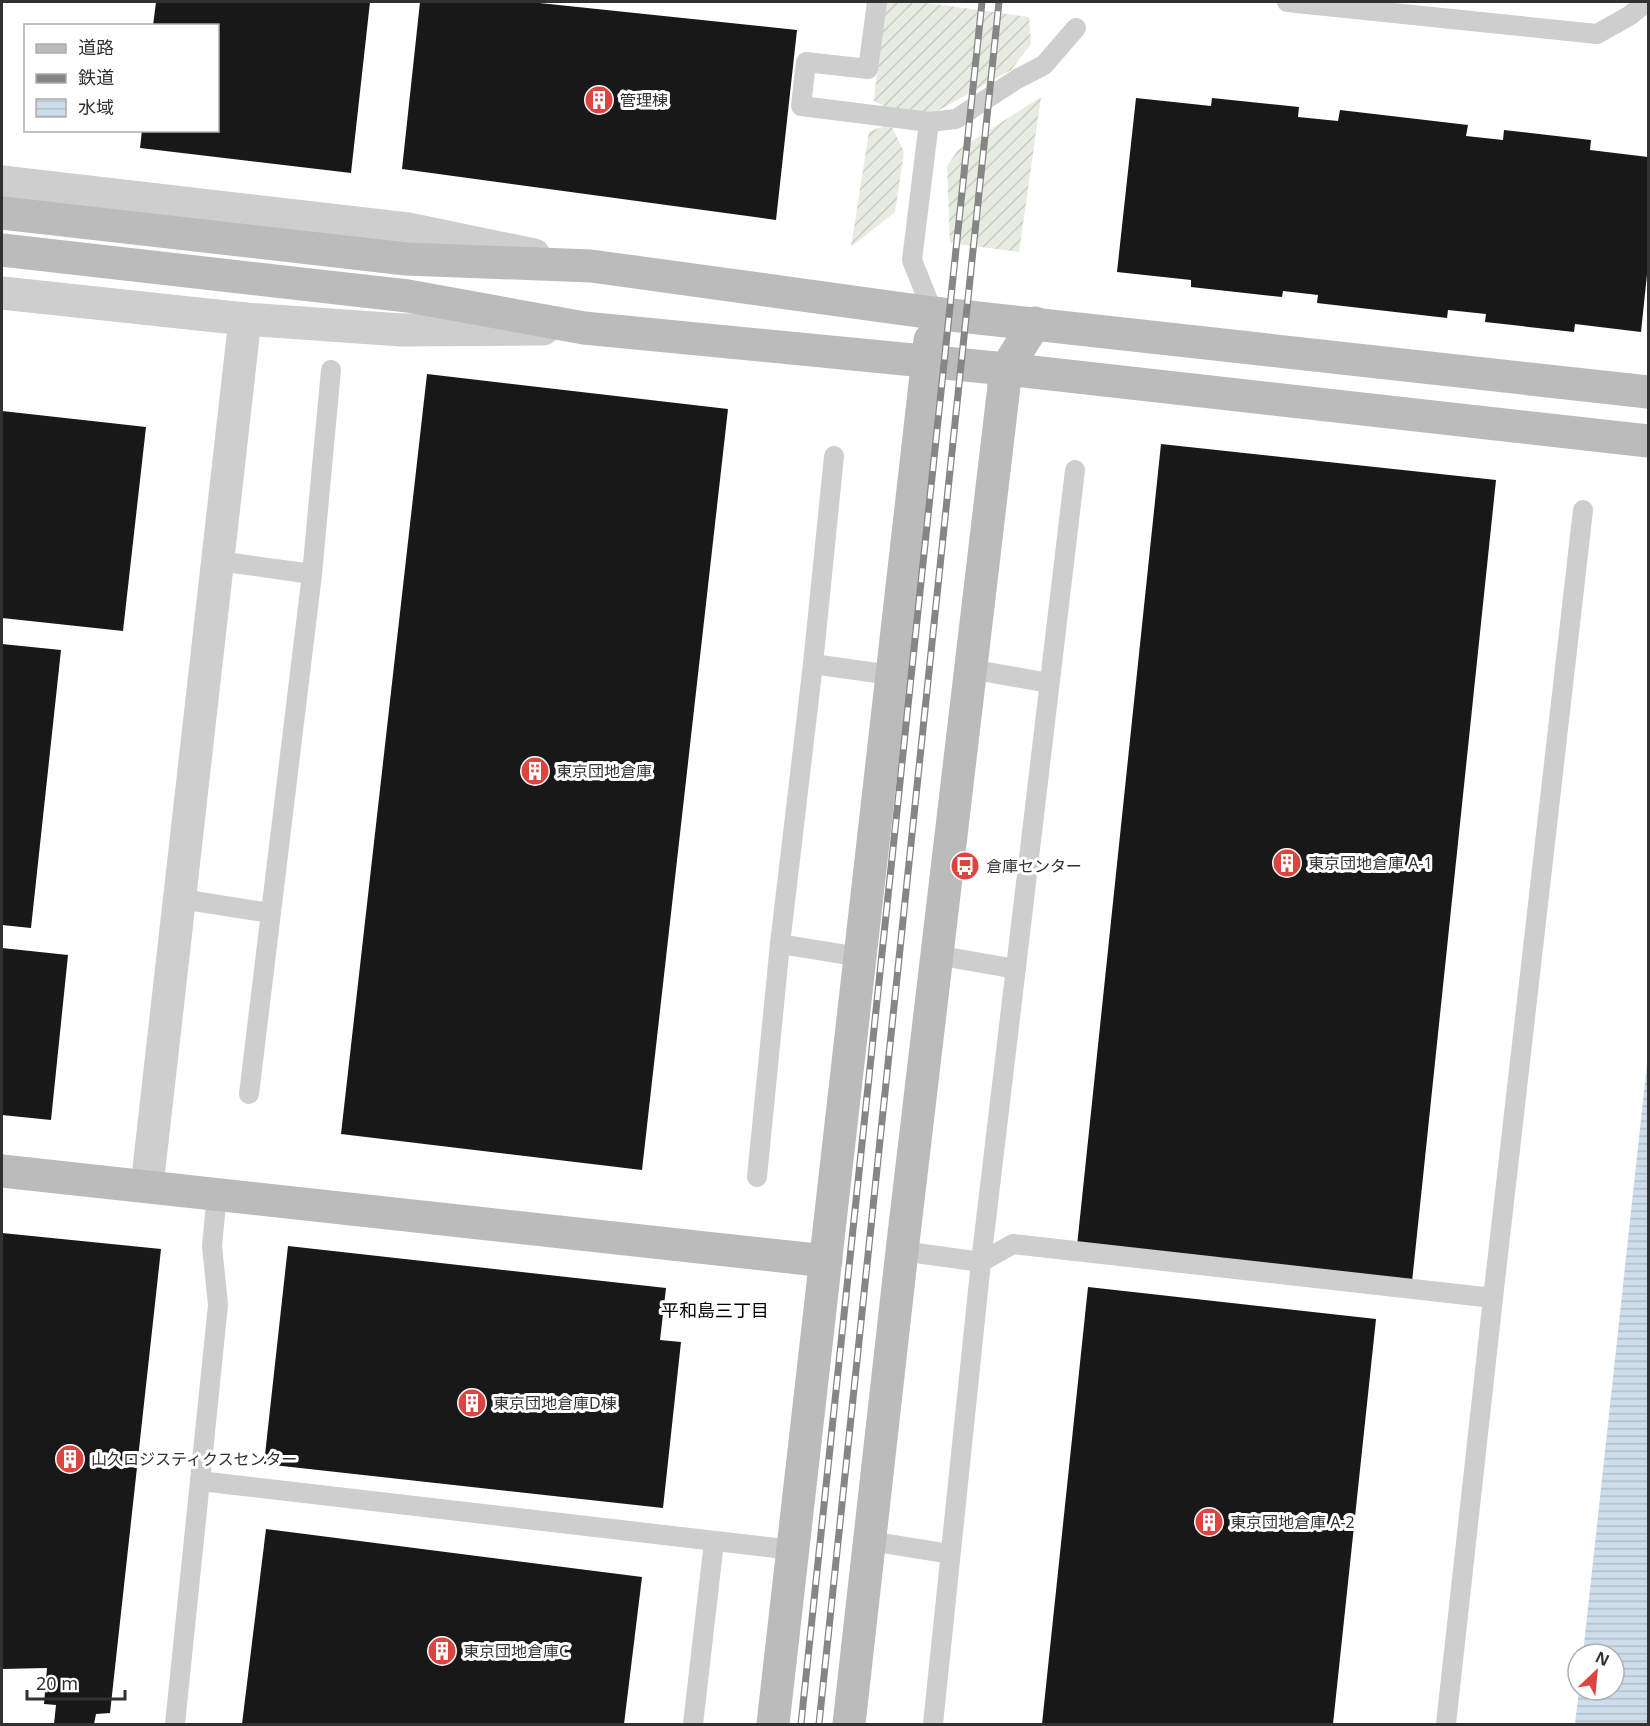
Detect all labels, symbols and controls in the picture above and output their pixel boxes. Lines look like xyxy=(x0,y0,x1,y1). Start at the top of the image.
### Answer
legend xyxy=(24,24,219,132)
text: 道路 xyxy=(78,35,114,59)
text: 鉄道 xyxy=(78,65,114,89)
building icon: 管理棟 xyxy=(583,84,615,116)
place label: 管理棟 xyxy=(620,89,668,111)
text: 水域 xyxy=(78,95,114,119)
building icon: 東京団地倉庫 xyxy=(519,755,551,787)
place label: 東京団地倉庫 xyxy=(556,760,652,782)
building icon: 東京団地倉庫 A-1 xyxy=(1271,847,1303,879)
bus stop icon: 倉庫センター xyxy=(949,850,981,882)
place label: 東京団地倉庫 A-1 xyxy=(1308,852,1433,874)
place label: 倉庫センター xyxy=(986,855,1082,877)
district label: 平和島三丁目 xyxy=(661,1298,769,1322)
building icon: 東京団地倉庫D棟 xyxy=(456,1387,488,1419)
place label: 東京団地倉庫D棟 xyxy=(493,1392,617,1414)
building icon: 山久ロジスティクスセンター xyxy=(54,1443,86,1475)
place label: 山久ロジスティクスセンター xyxy=(91,1448,298,1470)
building icon: 東京団地倉庫 A-2 xyxy=(1193,1506,1225,1538)
place label: 東京団地倉庫 A-2 xyxy=(1230,1511,1355,1533)
building icon: 東京団地倉庫C xyxy=(426,1635,458,1667)
place label: 東京団地倉庫C xyxy=(463,1640,569,1662)
north arrow xyxy=(1566,1642,1626,1702)
text: N xyxy=(1592,1646,1613,1671)
scale bar xyxy=(27,1663,124,1701)
text: 20 m xyxy=(36,1671,78,1695)

